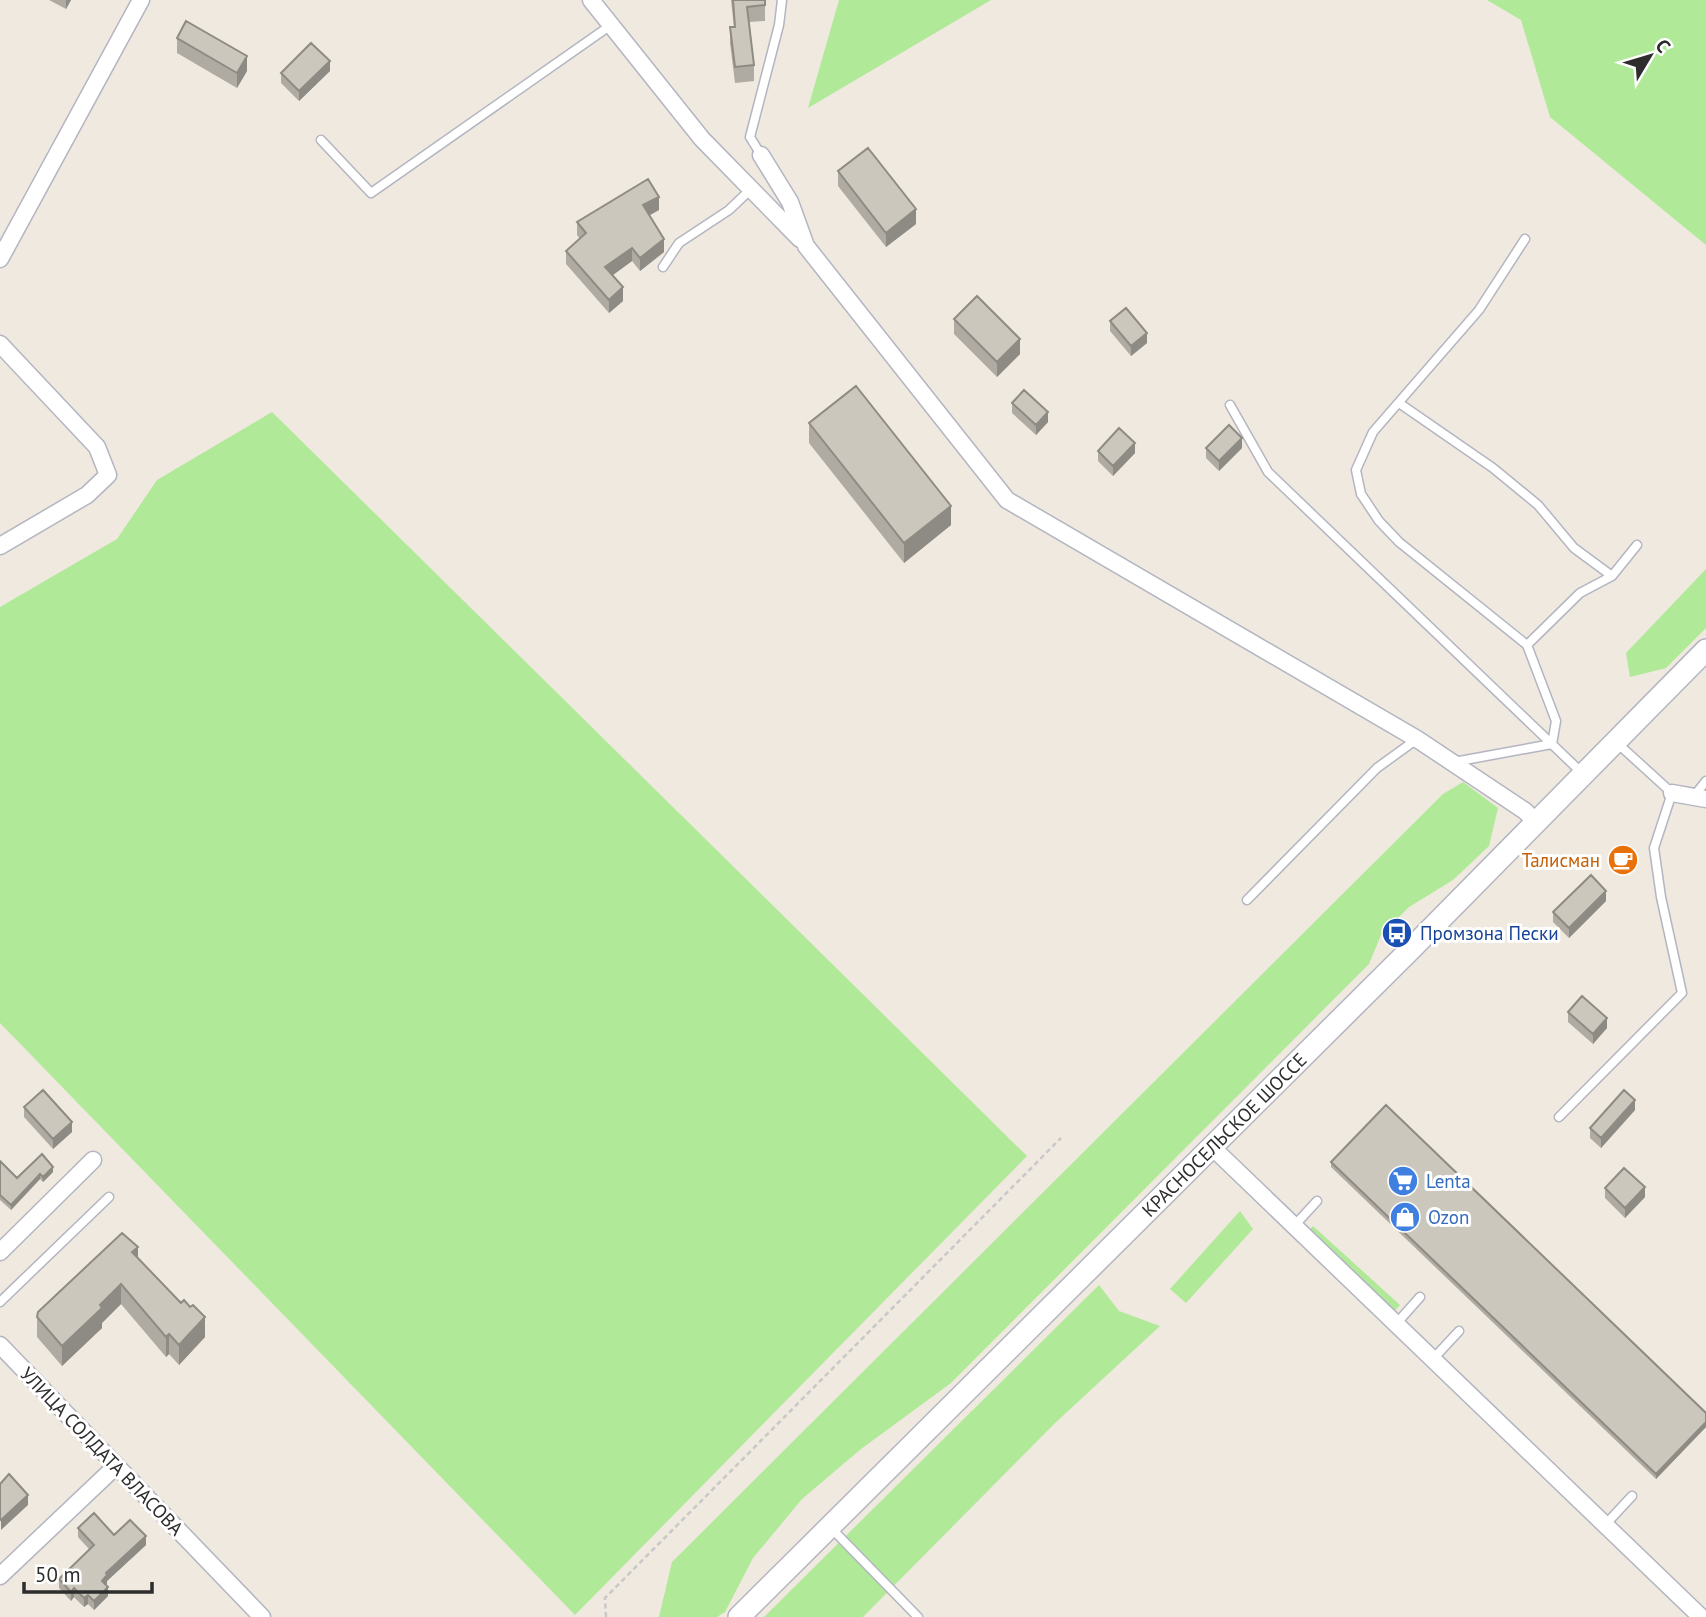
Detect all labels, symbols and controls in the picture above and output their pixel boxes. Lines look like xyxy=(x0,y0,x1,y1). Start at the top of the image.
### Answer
north arrow xyxy=(1615,21,1685,91)
text: С xyxy=(1651,34,1676,57)
cafe icon: Талисман xyxy=(1606,843,1640,877)
place label: Талисман xyxy=(1522,848,1600,872)
bus stop icon: Промзона Пески xyxy=(1380,916,1414,950)
place label: Промзона Пески xyxy=(1420,921,1559,945)
street label: КРАСНОСЕЛЬСКОЕ ШОССЕ xyxy=(1137,1048,1312,1222)
supermarket icon: Lenta xyxy=(1386,1164,1420,1198)
place label: Lenta xyxy=(1426,1169,1471,1193)
shop icon: Ozon xyxy=(1388,1200,1422,1234)
place label: Ozon xyxy=(1428,1205,1469,1229)
street label: УЛИЦА СОЛДАТА ВЛАСОВА xyxy=(15,1362,189,1540)
scale bar xyxy=(24,1550,152,1594)
text: 50 m xyxy=(35,1561,81,1588)

